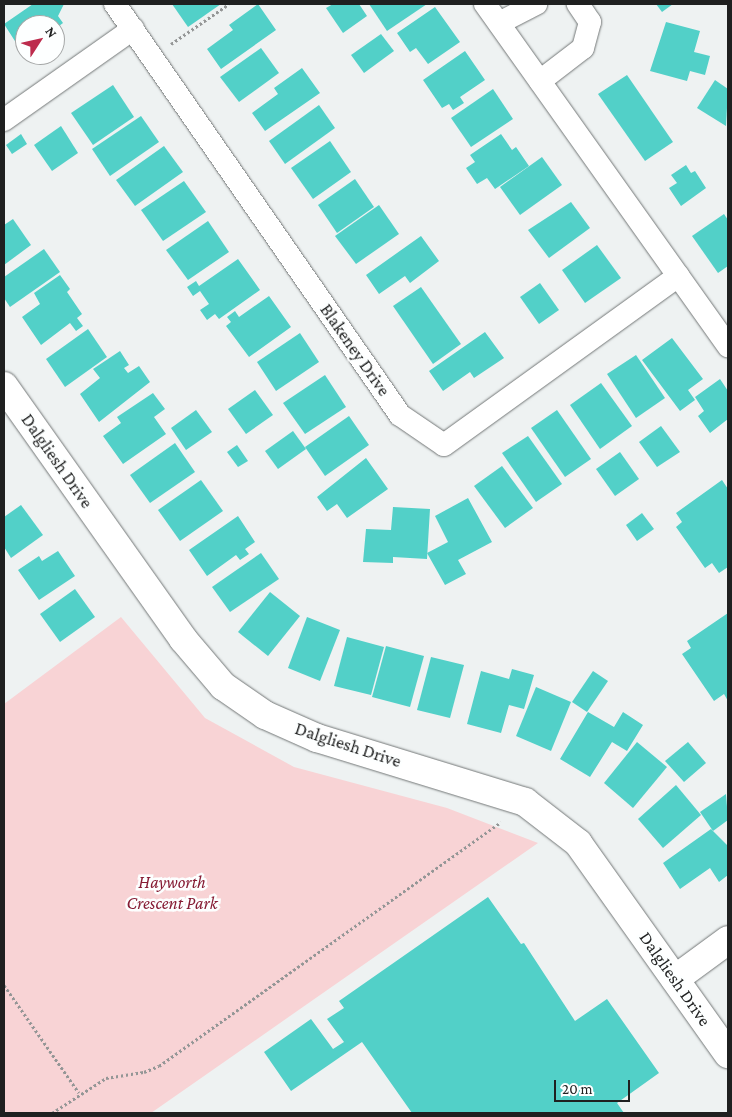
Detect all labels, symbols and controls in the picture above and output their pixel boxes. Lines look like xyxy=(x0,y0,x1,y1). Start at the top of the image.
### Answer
north arrow xyxy=(15,15,65,65)
text: N xyxy=(42,23,61,40)
street label: Blakeney Drive xyxy=(315,300,395,400)
street label: Dalgliesh Drive xyxy=(17,410,97,512)
street label: Dalgliesh Drive xyxy=(292,718,404,772)
park label: Hayworth Crescent Park xyxy=(126,872,218,914)
street label: Dalgliesh Drive xyxy=(635,928,715,1030)
scale bar xyxy=(557,1070,633,1102)
text: 20 m xyxy=(562,1081,593,1097)

